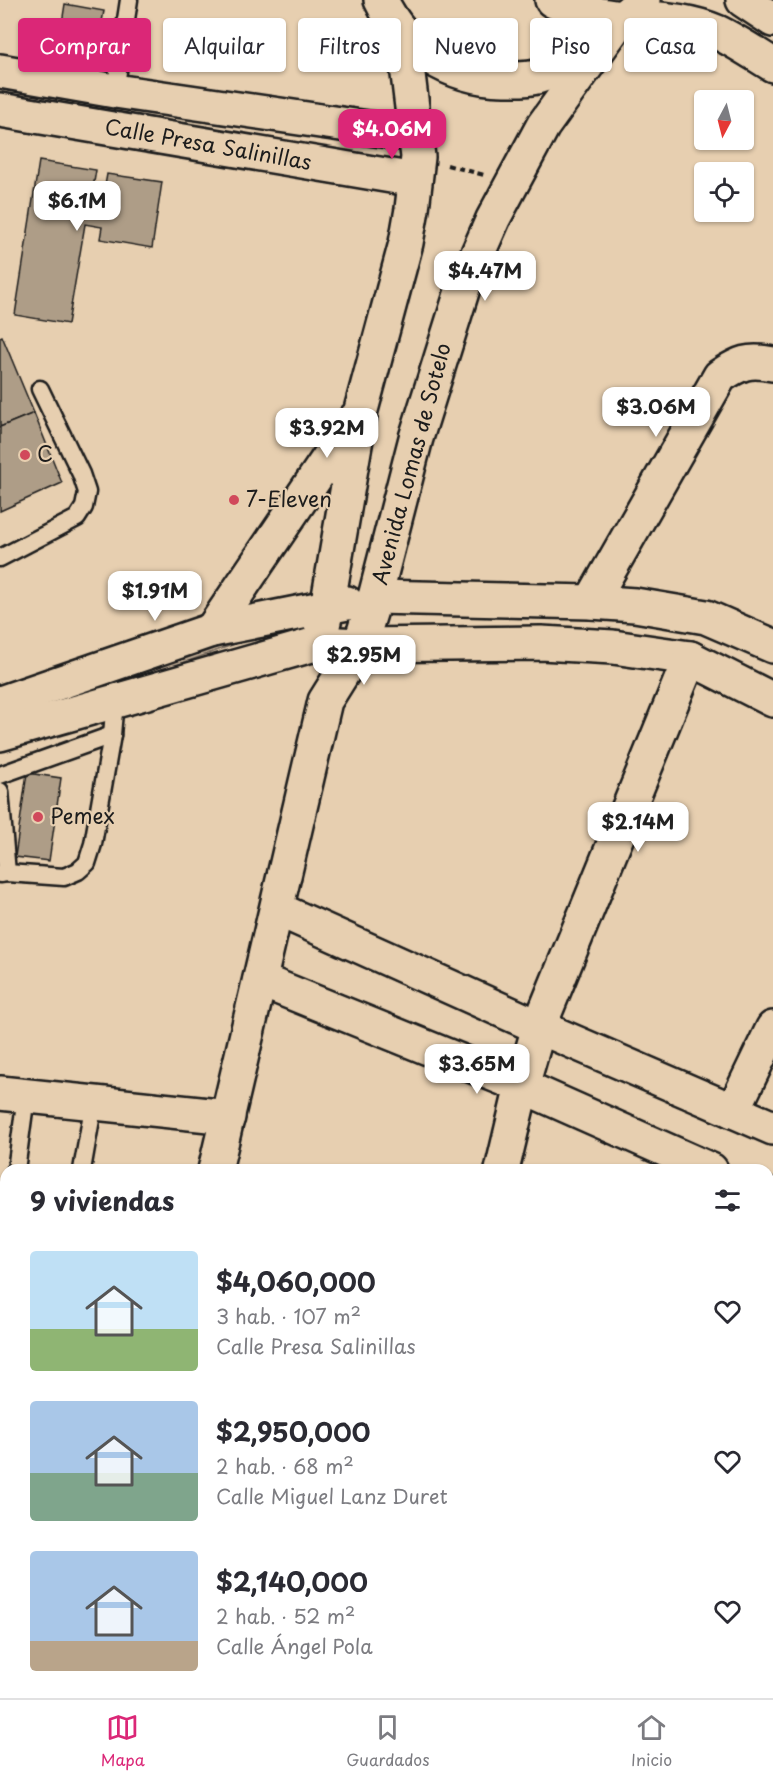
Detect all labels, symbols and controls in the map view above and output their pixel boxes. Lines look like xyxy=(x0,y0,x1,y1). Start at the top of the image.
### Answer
chip: Comprar xyxy=(18,18,151,72)
chip: Alquilar xyxy=(163,18,286,72)
chip: Filtros xyxy=(298,18,401,72)
chip: Nuevo xyxy=(413,18,518,72)
chip: Piso xyxy=(530,18,612,72)
chip: Casa xyxy=(624,18,717,72)
north arrow xyxy=(694,90,754,150)
map controls xyxy=(694,90,754,222)
street label: Calle Presa Salinillas xyxy=(102,109,314,177)
pin: $4.06M xyxy=(343,109,441,160)
text: $4.06M xyxy=(352,113,432,143)
button: locate xyxy=(694,162,754,222)
pin: $6.1M xyxy=(35,181,119,232)
text: $6.1M xyxy=(48,185,106,215)
pin: $4.47M xyxy=(436,251,534,302)
text: $4.47M xyxy=(448,255,522,285)
street label: Avenida Lomas de Sotelo xyxy=(362,339,458,588)
pin: $3.06M xyxy=(607,387,705,438)
text: $3.06M xyxy=(616,391,696,421)
pin: $3.92M xyxy=(278,408,376,459)
text: $3.92M xyxy=(289,412,365,442)
place label: C xyxy=(37,437,53,469)
marker: C xyxy=(18,448,32,462)
place label: 7-Eleven xyxy=(246,482,332,514)
marker: 7-Eleven xyxy=(227,493,241,507)
pin: $1.91M xyxy=(106,571,204,622)
text: $1.91M xyxy=(122,575,188,605)
pin: $2.95M xyxy=(315,635,413,686)
text: $2.95M xyxy=(327,639,401,669)
place label: Pemex xyxy=(50,799,115,831)
pin: $2.14M xyxy=(589,802,687,853)
text: $2.14M xyxy=(602,806,674,836)
marker: Pemex xyxy=(31,810,45,824)
pin: $3.65M xyxy=(428,1044,526,1095)
text: $3.65M xyxy=(439,1048,515,1078)
text: 9 viviendas xyxy=(30,1181,175,1220)
icon: filters xyxy=(711,1184,744,1217)
text: $4,060,000 xyxy=(216,1262,376,1301)
icon: home xyxy=(78,1275,150,1347)
icon: heart xyxy=(711,1295,744,1328)
text: 3 hab. · 107 m² xyxy=(216,1301,361,1331)
text: Calle Presa Salinillas xyxy=(216,1331,416,1361)
text: $2,950,000 xyxy=(216,1412,371,1451)
icon: home xyxy=(78,1425,150,1497)
icon: heart xyxy=(711,1445,744,1478)
text: 2 hab. · 68 m² xyxy=(216,1451,354,1481)
text: Calle Miguel Lanz Duret xyxy=(216,1481,448,1511)
text: $2,140,000 xyxy=(216,1562,368,1601)
icon: home xyxy=(78,1575,150,1647)
icon: heart xyxy=(711,1595,744,1628)
text: 2 hab. · 52 m² xyxy=(216,1601,355,1631)
text: Calle Ángel Pola xyxy=(216,1631,373,1661)
tab: Mapa xyxy=(101,1711,145,1771)
tab: Guardados xyxy=(346,1711,430,1771)
tab: Inicio xyxy=(631,1711,672,1771)

